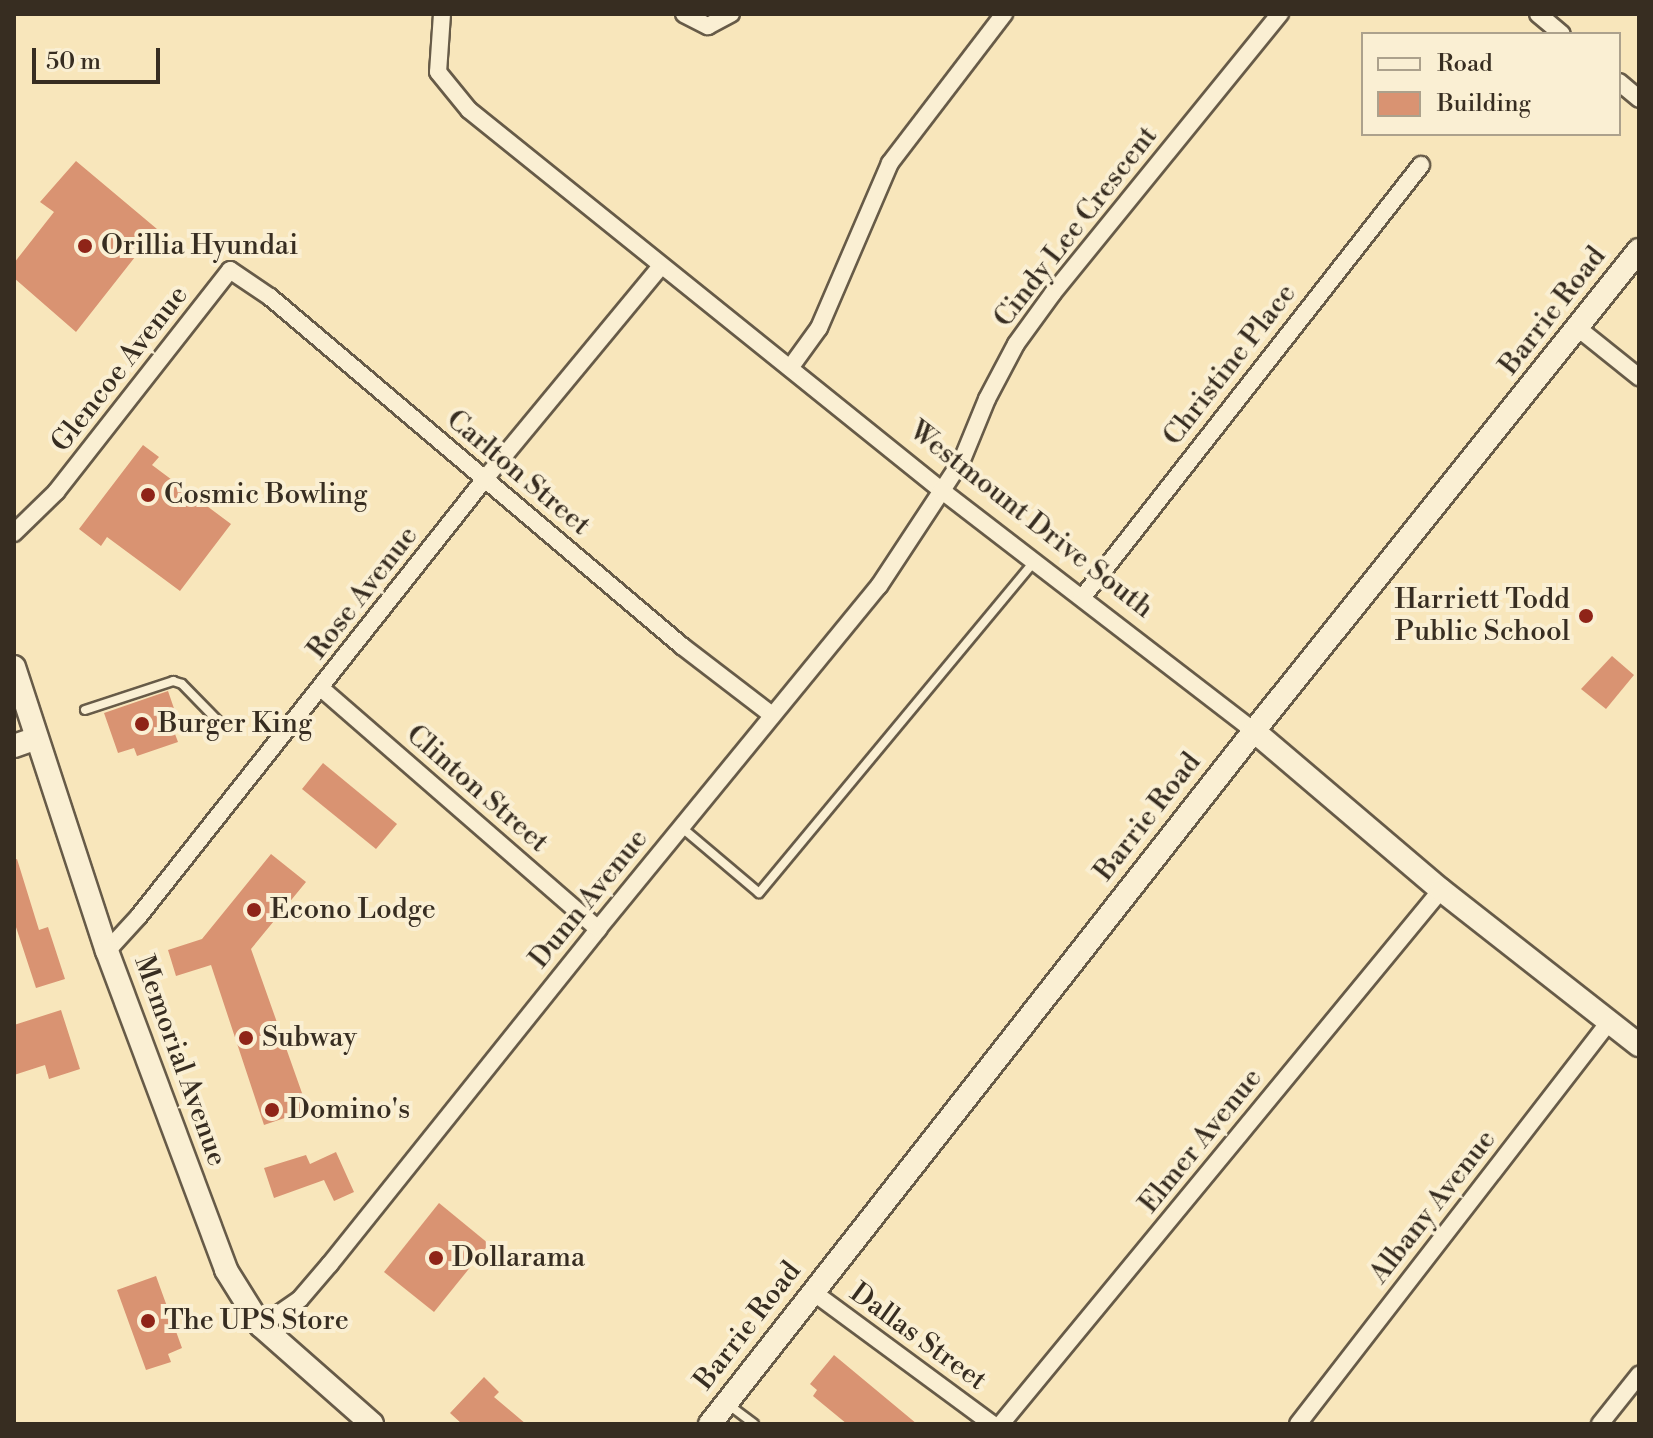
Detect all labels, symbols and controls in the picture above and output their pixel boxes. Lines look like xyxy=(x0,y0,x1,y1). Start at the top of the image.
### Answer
scale bar xyxy=(36,32,164,82)
legend xyxy=(1361,32,1621,136)
text: 50 m xyxy=(46,47,101,77)
text: Road xyxy=(1437,49,1493,79)
text: Building xyxy=(1437,89,1531,119)
street label: Cindy Lee Crescent xyxy=(987,120,1165,334)
place label: Orillia Hyundai xyxy=(101,229,298,263)
marker: Orillia Hyundai xyxy=(76,237,94,255)
street label: Barrie Road xyxy=(1493,240,1613,382)
street label: Christine Place xyxy=(1156,277,1304,453)
street label: Glencoe Avenue xyxy=(45,279,195,459)
street label: Carlton Street xyxy=(439,403,597,543)
street label: Westmount Drive South xyxy=(902,414,1160,626)
place label: Cosmic Bowling xyxy=(164,478,368,512)
marker: Cosmic Bowling xyxy=(139,486,157,504)
street label: Rose Avenue xyxy=(301,520,425,666)
place label: Harriett Todd Public School xyxy=(1394,583,1570,649)
marker: Harriett Todd Public School xyxy=(1577,607,1595,625)
place label: Burger King xyxy=(158,707,313,741)
marker: Burger King xyxy=(133,715,151,733)
street label: Clinton Street xyxy=(399,718,555,860)
street label: Barrie Road xyxy=(1088,746,1208,888)
street label: Dunn Avenue xyxy=(523,823,655,975)
place label: Econo Lodge xyxy=(270,893,436,927)
marker: Econo Lodge xyxy=(245,901,263,919)
street label: Memorial Avenue xyxy=(126,951,234,1171)
place label: Subway xyxy=(262,1021,357,1055)
marker: Subway xyxy=(237,1029,255,1047)
street label: Elmer Avenue xyxy=(1132,1062,1270,1220)
place label: Domino's xyxy=(288,1093,410,1127)
marker: Domino's xyxy=(263,1101,281,1119)
street label: Albany Avenue xyxy=(1363,1123,1503,1291)
place label: Dollarama xyxy=(452,1241,585,1275)
marker: Dollarama xyxy=(427,1249,445,1267)
street label: Barrie Road xyxy=(688,1255,808,1397)
street label: Dallas Street xyxy=(843,1276,993,1398)
place label: The UPS Store xyxy=(164,1304,349,1338)
marker: The UPS Store xyxy=(139,1312,157,1330)

